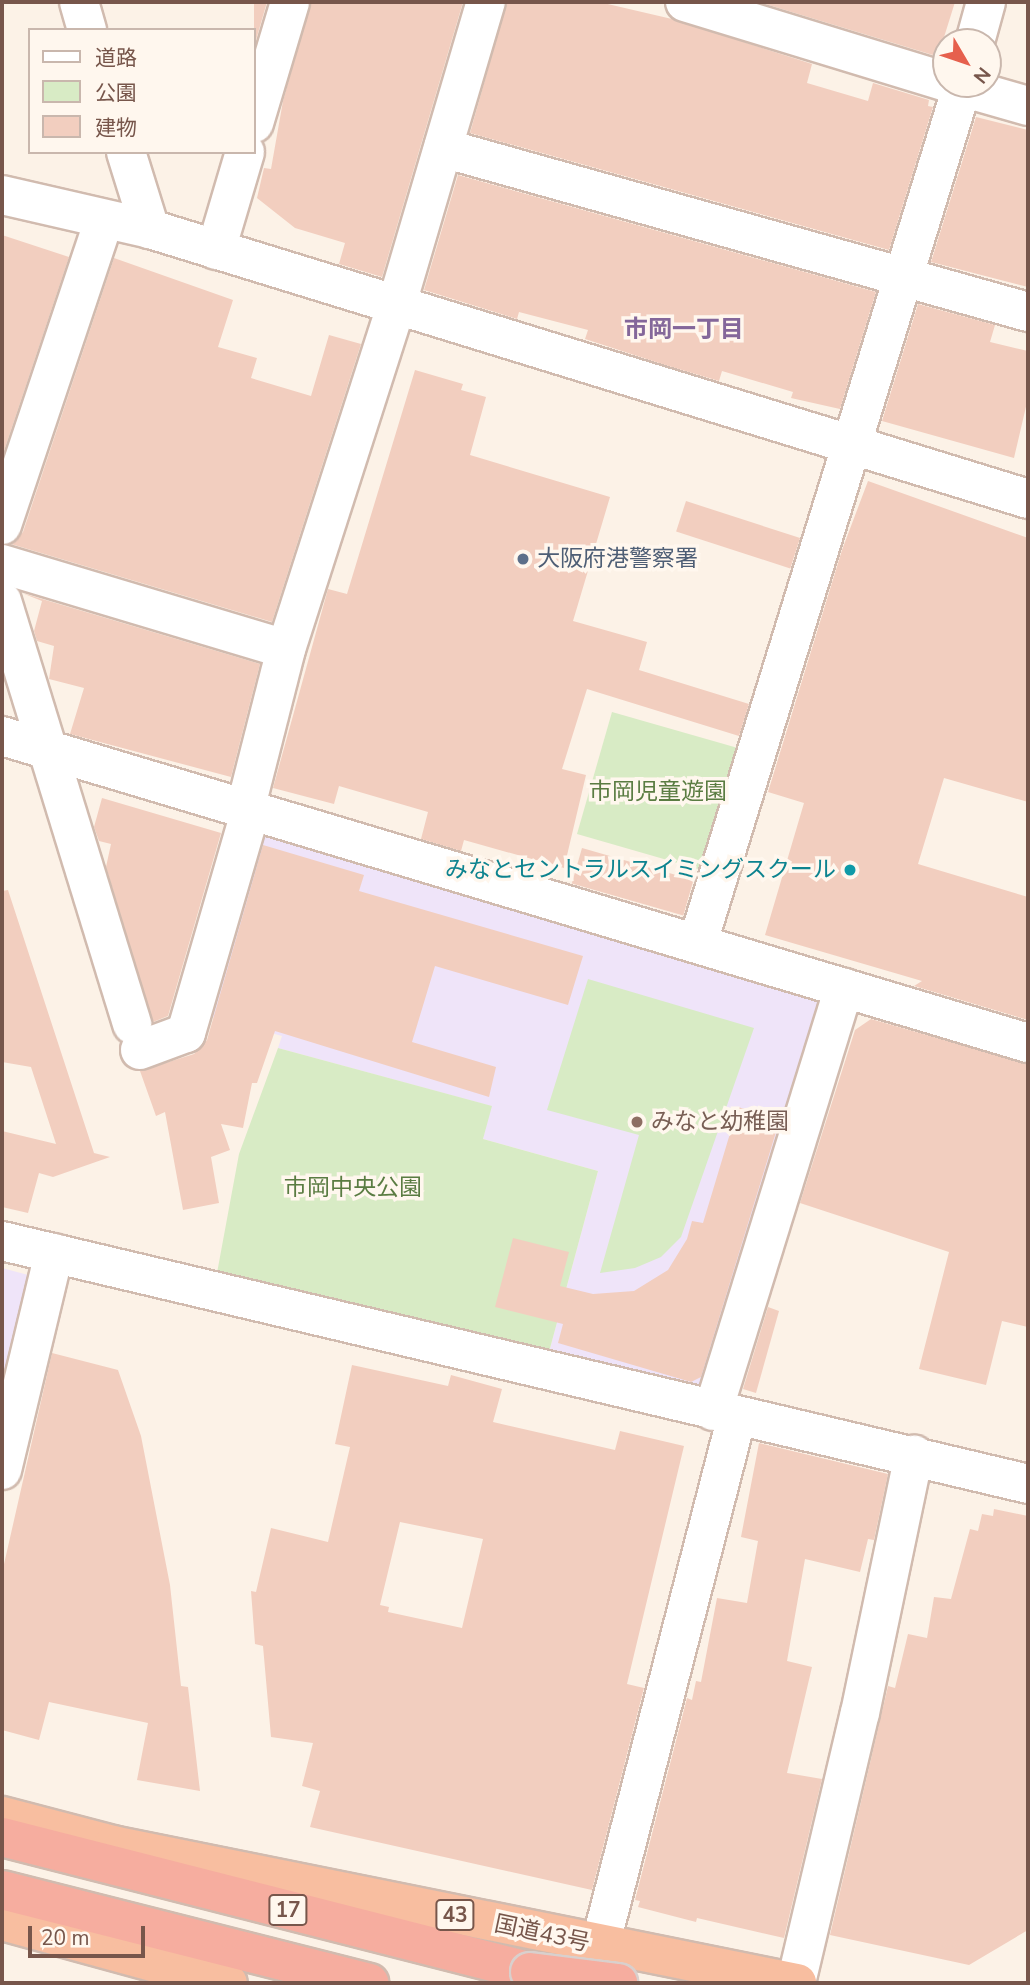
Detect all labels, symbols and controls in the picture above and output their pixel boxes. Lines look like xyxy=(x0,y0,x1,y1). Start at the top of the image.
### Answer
legend xyxy=(28,28,256,154)
north arrow xyxy=(932,28,1002,98)
text: 道路 xyxy=(95,44,137,72)
text: N xyxy=(967,61,996,89)
text: 公園 xyxy=(95,79,137,107)
text: 建物 xyxy=(95,114,137,142)
district label: 市岡一丁目 xyxy=(624,316,744,344)
place label: 大阪府港警察署 xyxy=(537,545,698,573)
marker: 大阪府港警察署 xyxy=(515,551,531,567)
park label: 市岡児童遊園 xyxy=(589,778,727,806)
place label: みなとセントラルスイミングスクール xyxy=(445,856,836,884)
marker: みなとセントラルスイミングスクール xyxy=(842,862,858,878)
place label: みなと幼稚園 xyxy=(651,1108,789,1136)
marker: みなと幼稚園 xyxy=(629,1114,645,1130)
park label: 市岡中央公園 xyxy=(284,1174,422,1202)
road number: 17 xyxy=(267,1892,309,1927)
road number: 43 xyxy=(434,1898,476,1932)
street label: 国道43号 xyxy=(492,1910,592,1958)
scale bar xyxy=(32,1912,149,1956)
text: 20 m xyxy=(41,1924,90,1952)

